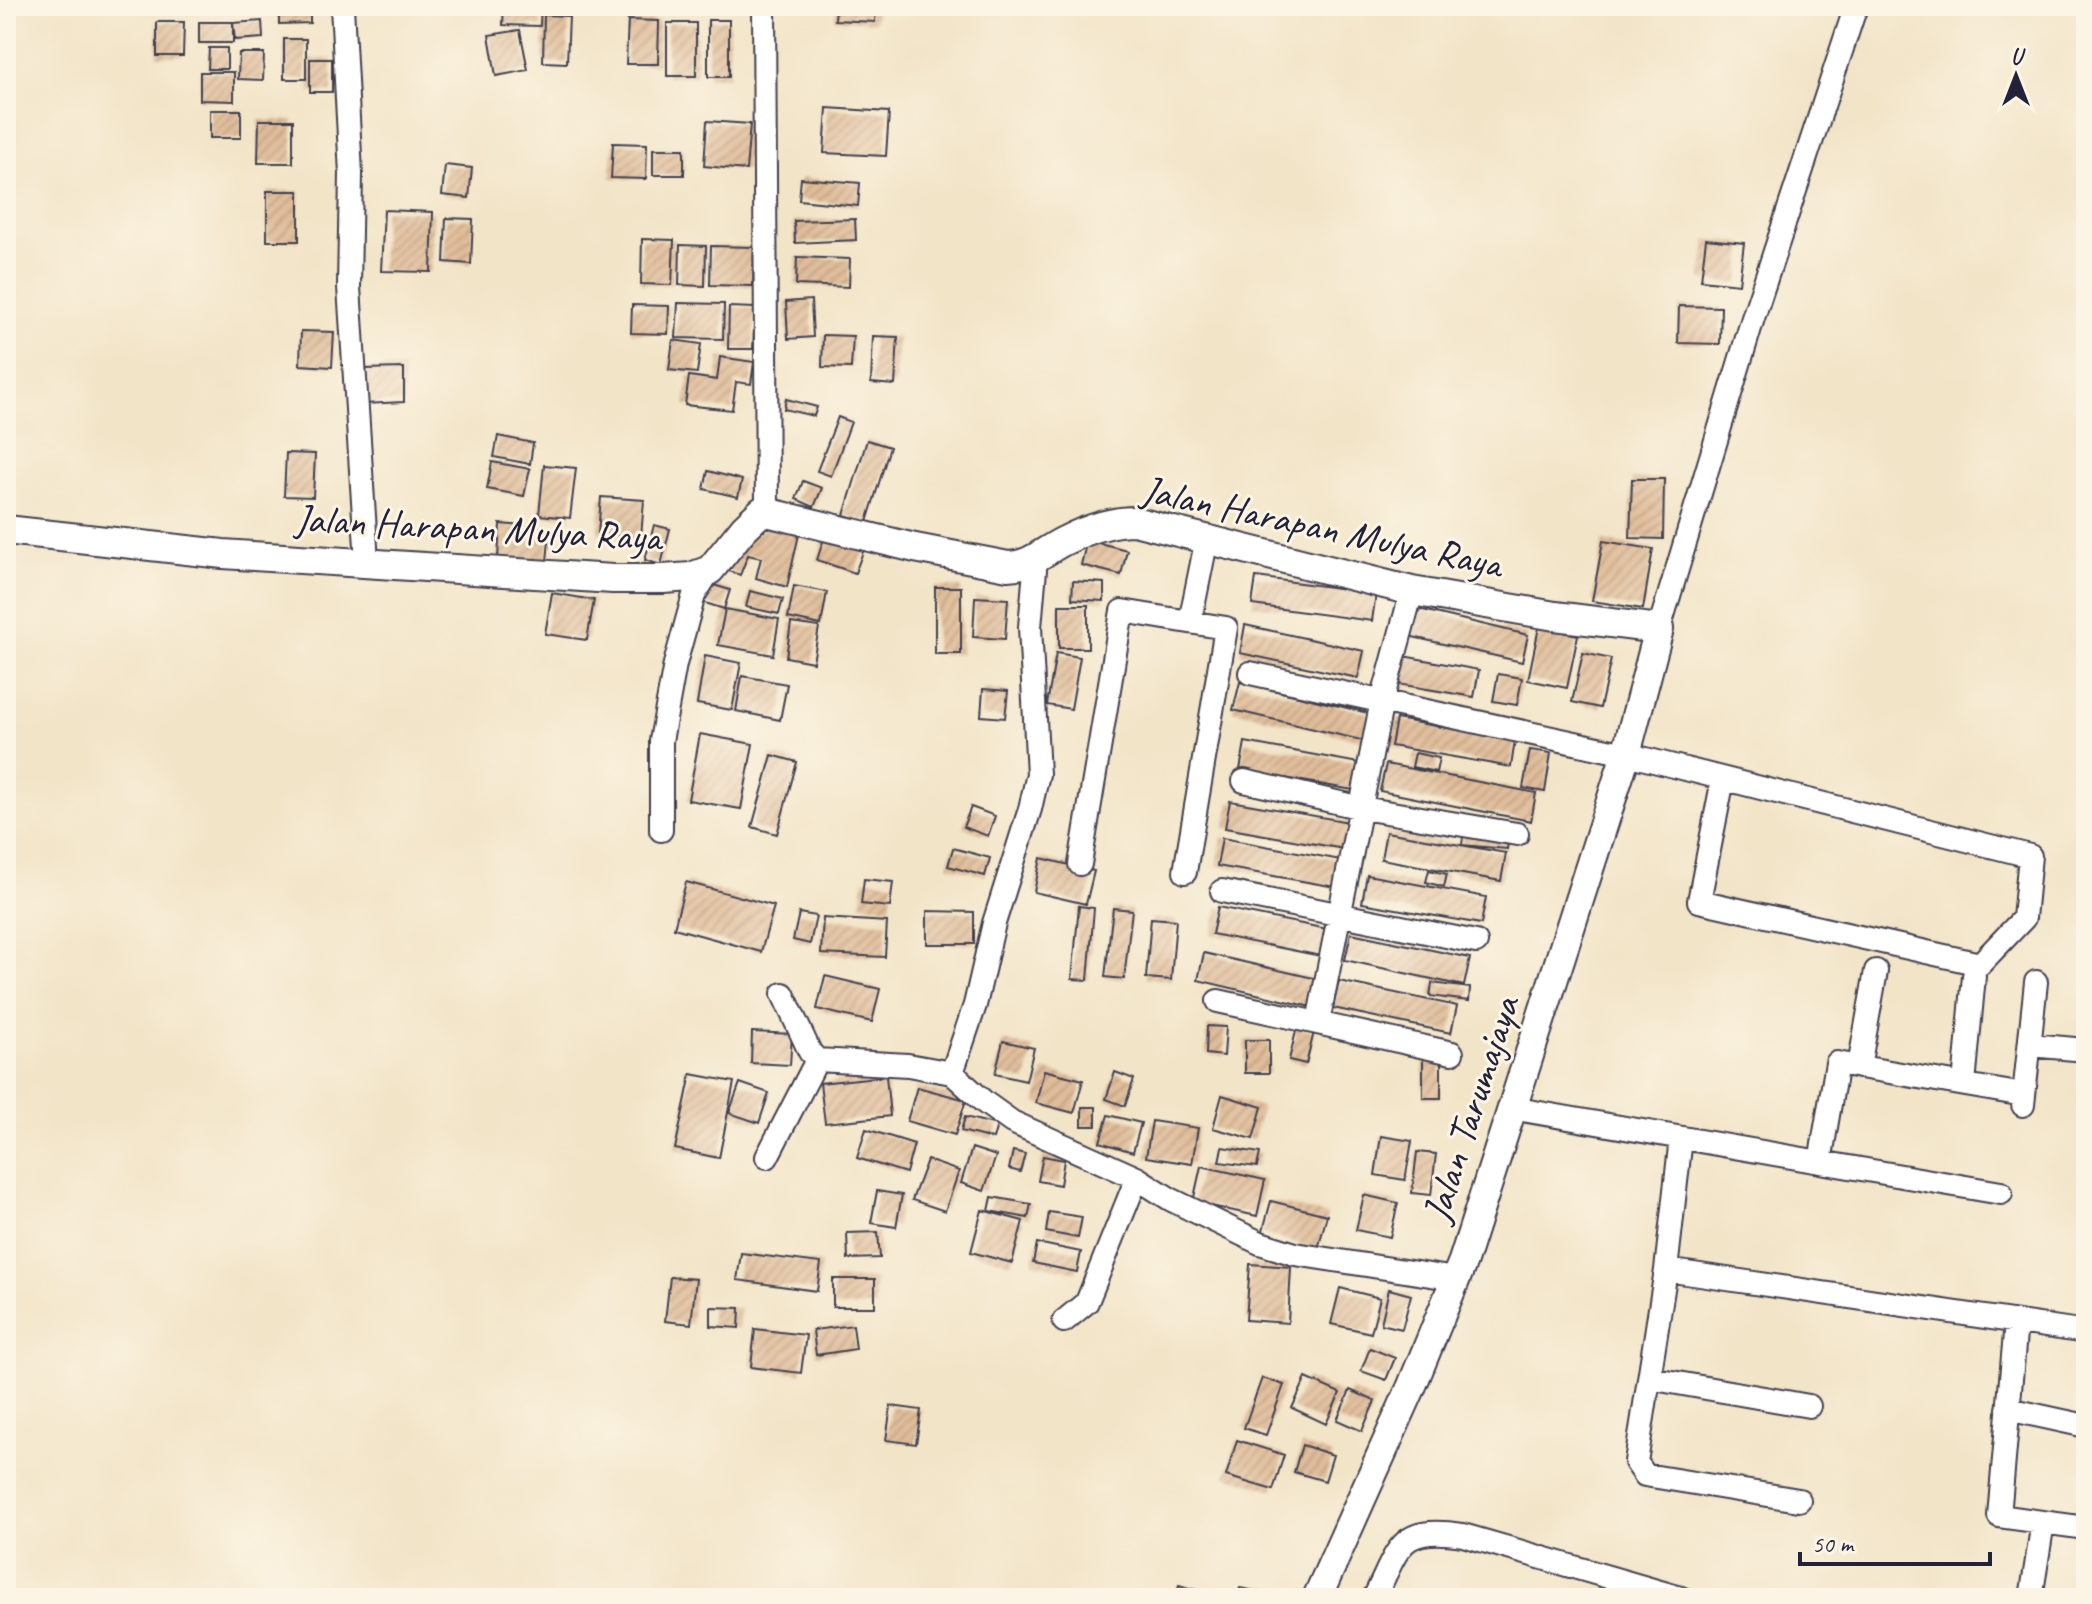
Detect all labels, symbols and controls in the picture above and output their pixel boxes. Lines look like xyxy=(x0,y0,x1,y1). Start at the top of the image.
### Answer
north arrow xyxy=(1976,36,2056,116)
text: U xyxy=(2011,43,2026,71)
street label: Jalan Harapan Mulya Raya xyxy=(1136,464,1510,590)
street label: Jalan Harapan Mulya Raya xyxy=(292,493,666,563)
street label: Jalan Tarumajaya xyxy=(1410,988,1532,1230)
scale bar xyxy=(1800,1516,1990,1566)
text: 50 m xyxy=(1812,1529,1855,1559)

